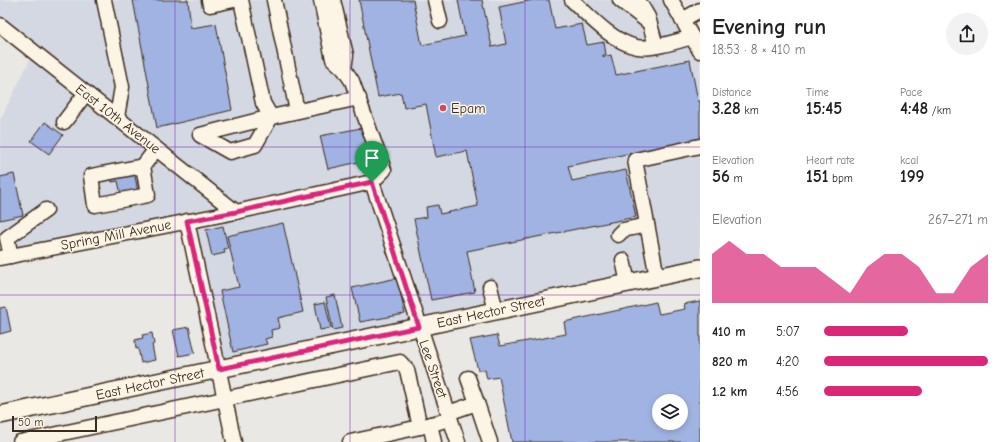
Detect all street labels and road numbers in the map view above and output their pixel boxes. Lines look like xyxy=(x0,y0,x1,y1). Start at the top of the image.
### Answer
street label: East 10th Avenue xyxy=(72,81,164,157)
street label: Spring Mill Avenue xyxy=(59,216,173,254)
street label: East Hector Street xyxy=(435,292,548,332)
street label: Lee Street xyxy=(415,338,451,401)
street label: East Hector Street xyxy=(94,364,207,404)

